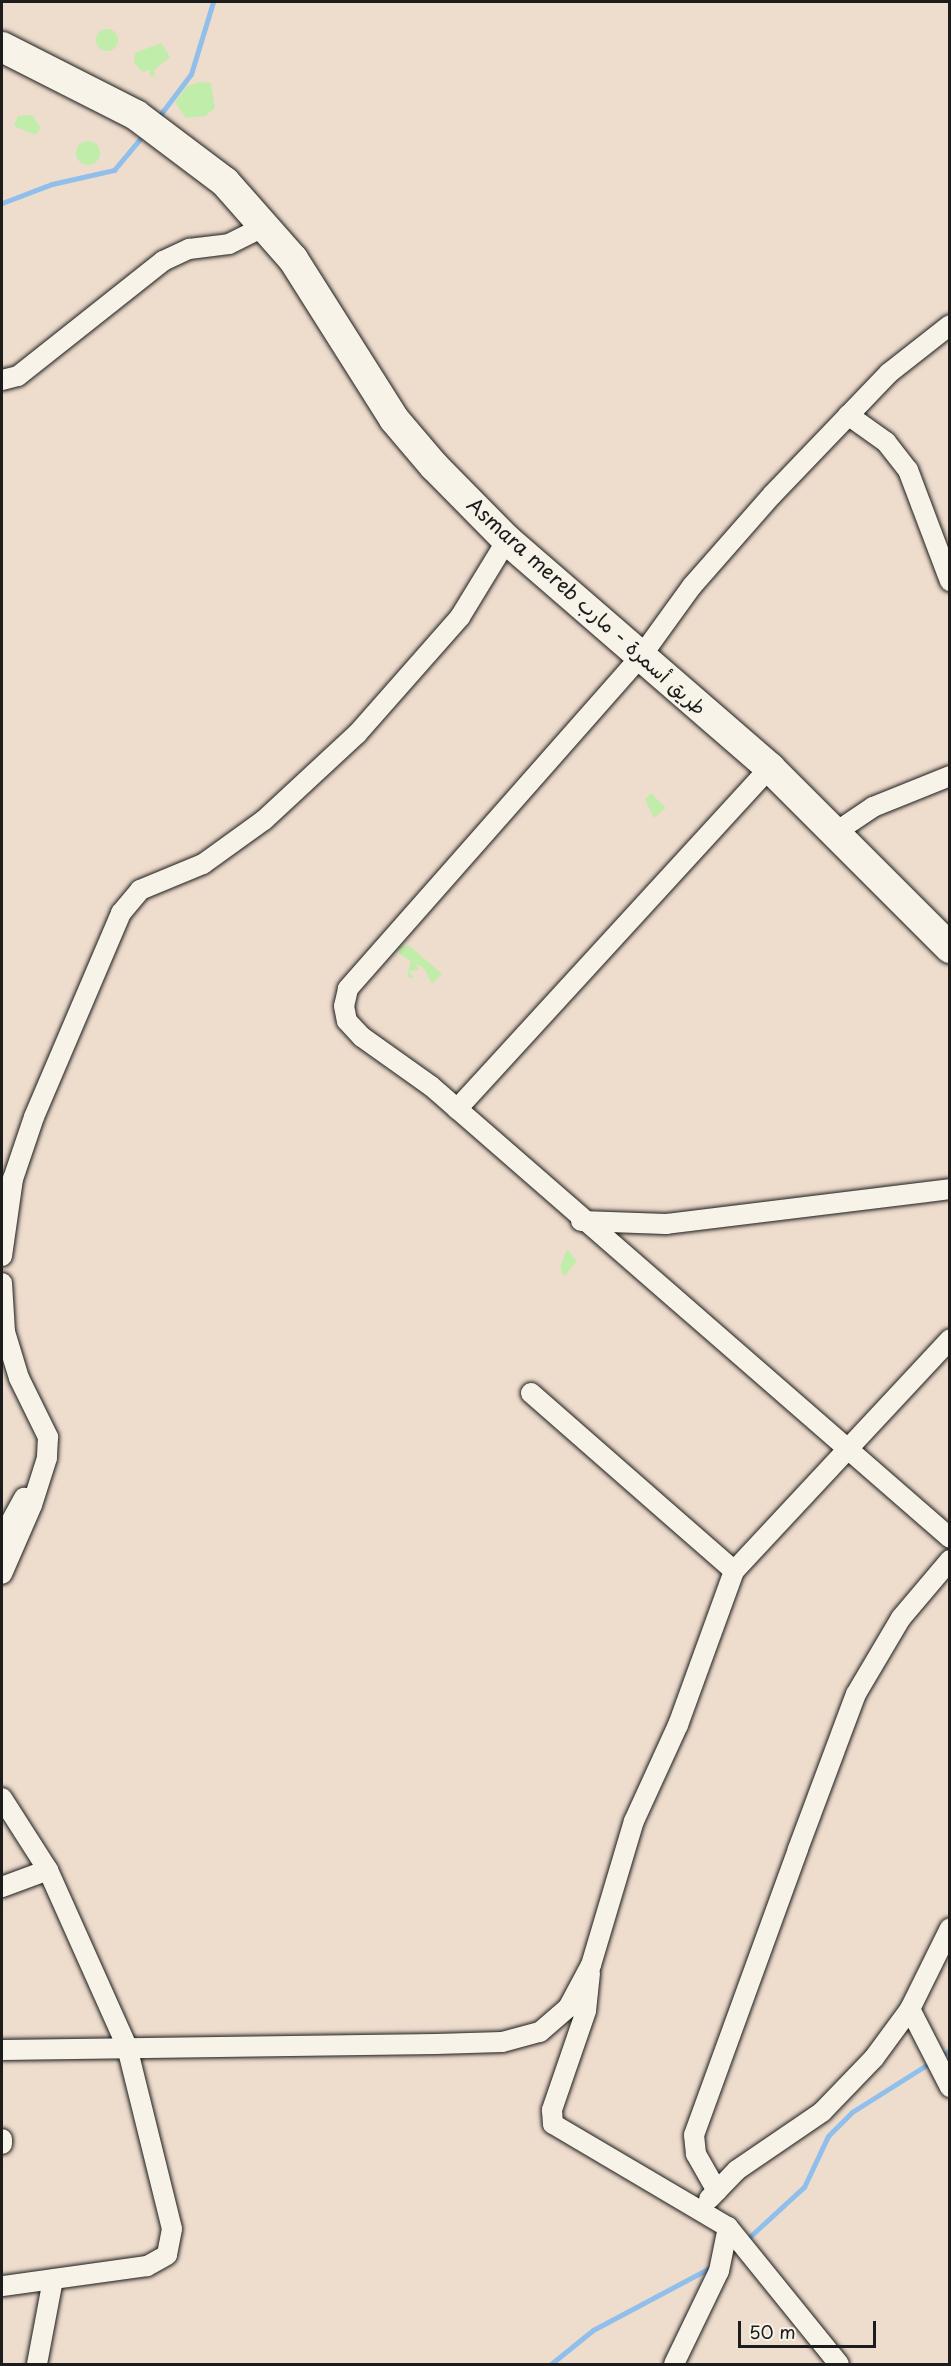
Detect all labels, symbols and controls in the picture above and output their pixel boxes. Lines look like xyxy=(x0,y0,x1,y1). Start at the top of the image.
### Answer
street label: Asmara mereb طريق أسمرة - مارب xyxy=(462,492,712,720)
scale bar xyxy=(741,2309,879,2347)
text: 50 m xyxy=(749,2318,796,2345)

